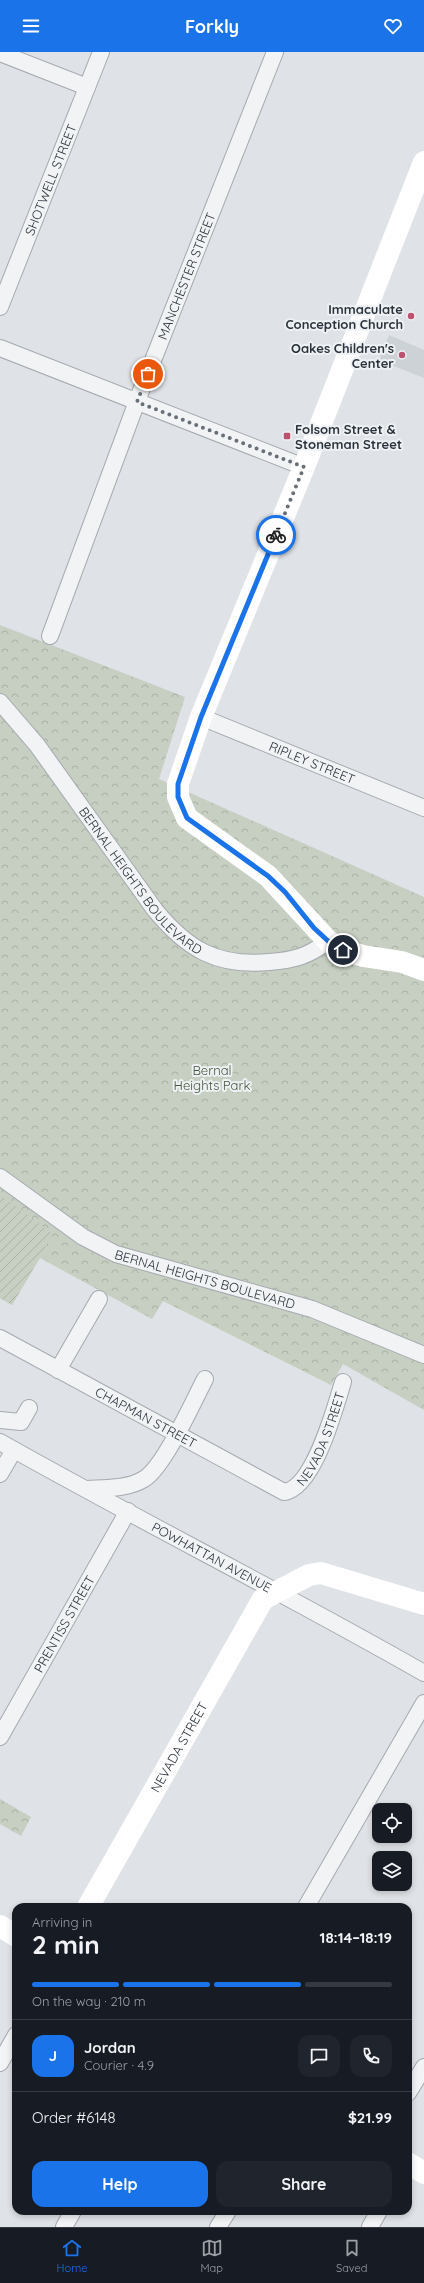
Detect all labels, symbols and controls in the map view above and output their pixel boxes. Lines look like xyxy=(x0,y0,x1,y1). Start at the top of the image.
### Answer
icon: menu xyxy=(20,15,42,37)
text: Forkly xyxy=(185,15,239,38)
icon: heart xyxy=(382,15,404,37)
street label: SHOTWELL STREET xyxy=(21,122,80,238)
street label: MANCHESTER STREET xyxy=(154,210,219,342)
place label: Immaculate Conception Church xyxy=(285,301,403,332)
marker: Immaculate Conception Church xyxy=(406,311,416,321)
place label: Oakes Children's Center xyxy=(291,340,394,371)
marker: Oakes Children's Center xyxy=(397,350,407,360)
pin xyxy=(131,357,165,391)
icon: bag xyxy=(137,363,159,385)
place label: Folsom Street & Stoneman Street xyxy=(295,421,402,452)
marker: Folsom Street & Stoneman Street xyxy=(282,431,292,441)
courier xyxy=(256,515,296,555)
icon: bike xyxy=(265,524,287,546)
street label: RIPLEY STREET xyxy=(267,738,358,787)
street label: BERNAL HEIGHTS BOULEVARD xyxy=(76,804,205,958)
pin xyxy=(326,933,360,967)
icon: home xyxy=(332,939,354,961)
park label: Bernal Heights Park xyxy=(174,1062,250,1093)
street label: BERNAL HEIGHTS BOULEVARD xyxy=(113,1246,297,1312)
street label: CHAPMAN STREET xyxy=(93,1383,199,1451)
street label: NEVADA STREET xyxy=(293,1389,348,1489)
street label: POWHATTAN AVENUE xyxy=(149,1518,274,1596)
street label: PRENTISS STREET xyxy=(30,1572,98,1675)
street label: NEVADA STREET xyxy=(147,1699,211,1795)
map controls xyxy=(372,1803,412,1891)
button: locate xyxy=(372,1803,412,1843)
button: layers xyxy=(372,1851,412,1891)
text: Arriving in xyxy=(32,1914,92,1930)
text: 2 min xyxy=(32,1928,100,1961)
text: 18:14–18:19 xyxy=(320,1928,392,1947)
text: On the way · 210 m xyxy=(32,1993,146,2009)
button: chat xyxy=(298,2035,340,2077)
button: phone xyxy=(350,2035,392,2077)
text: Jordan xyxy=(84,2038,136,2057)
text: J xyxy=(49,2046,57,2065)
text: Courier · 4.9 xyxy=(84,2057,154,2073)
text: Order #6148 xyxy=(32,2108,116,2127)
text: $21.99 xyxy=(348,2108,392,2127)
button: Help xyxy=(32,2161,208,2207)
button: Share xyxy=(216,2161,392,2207)
tab: Home xyxy=(57,2237,87,2275)
tab: Map xyxy=(201,2237,223,2275)
tab: Saved xyxy=(336,2237,367,2275)

